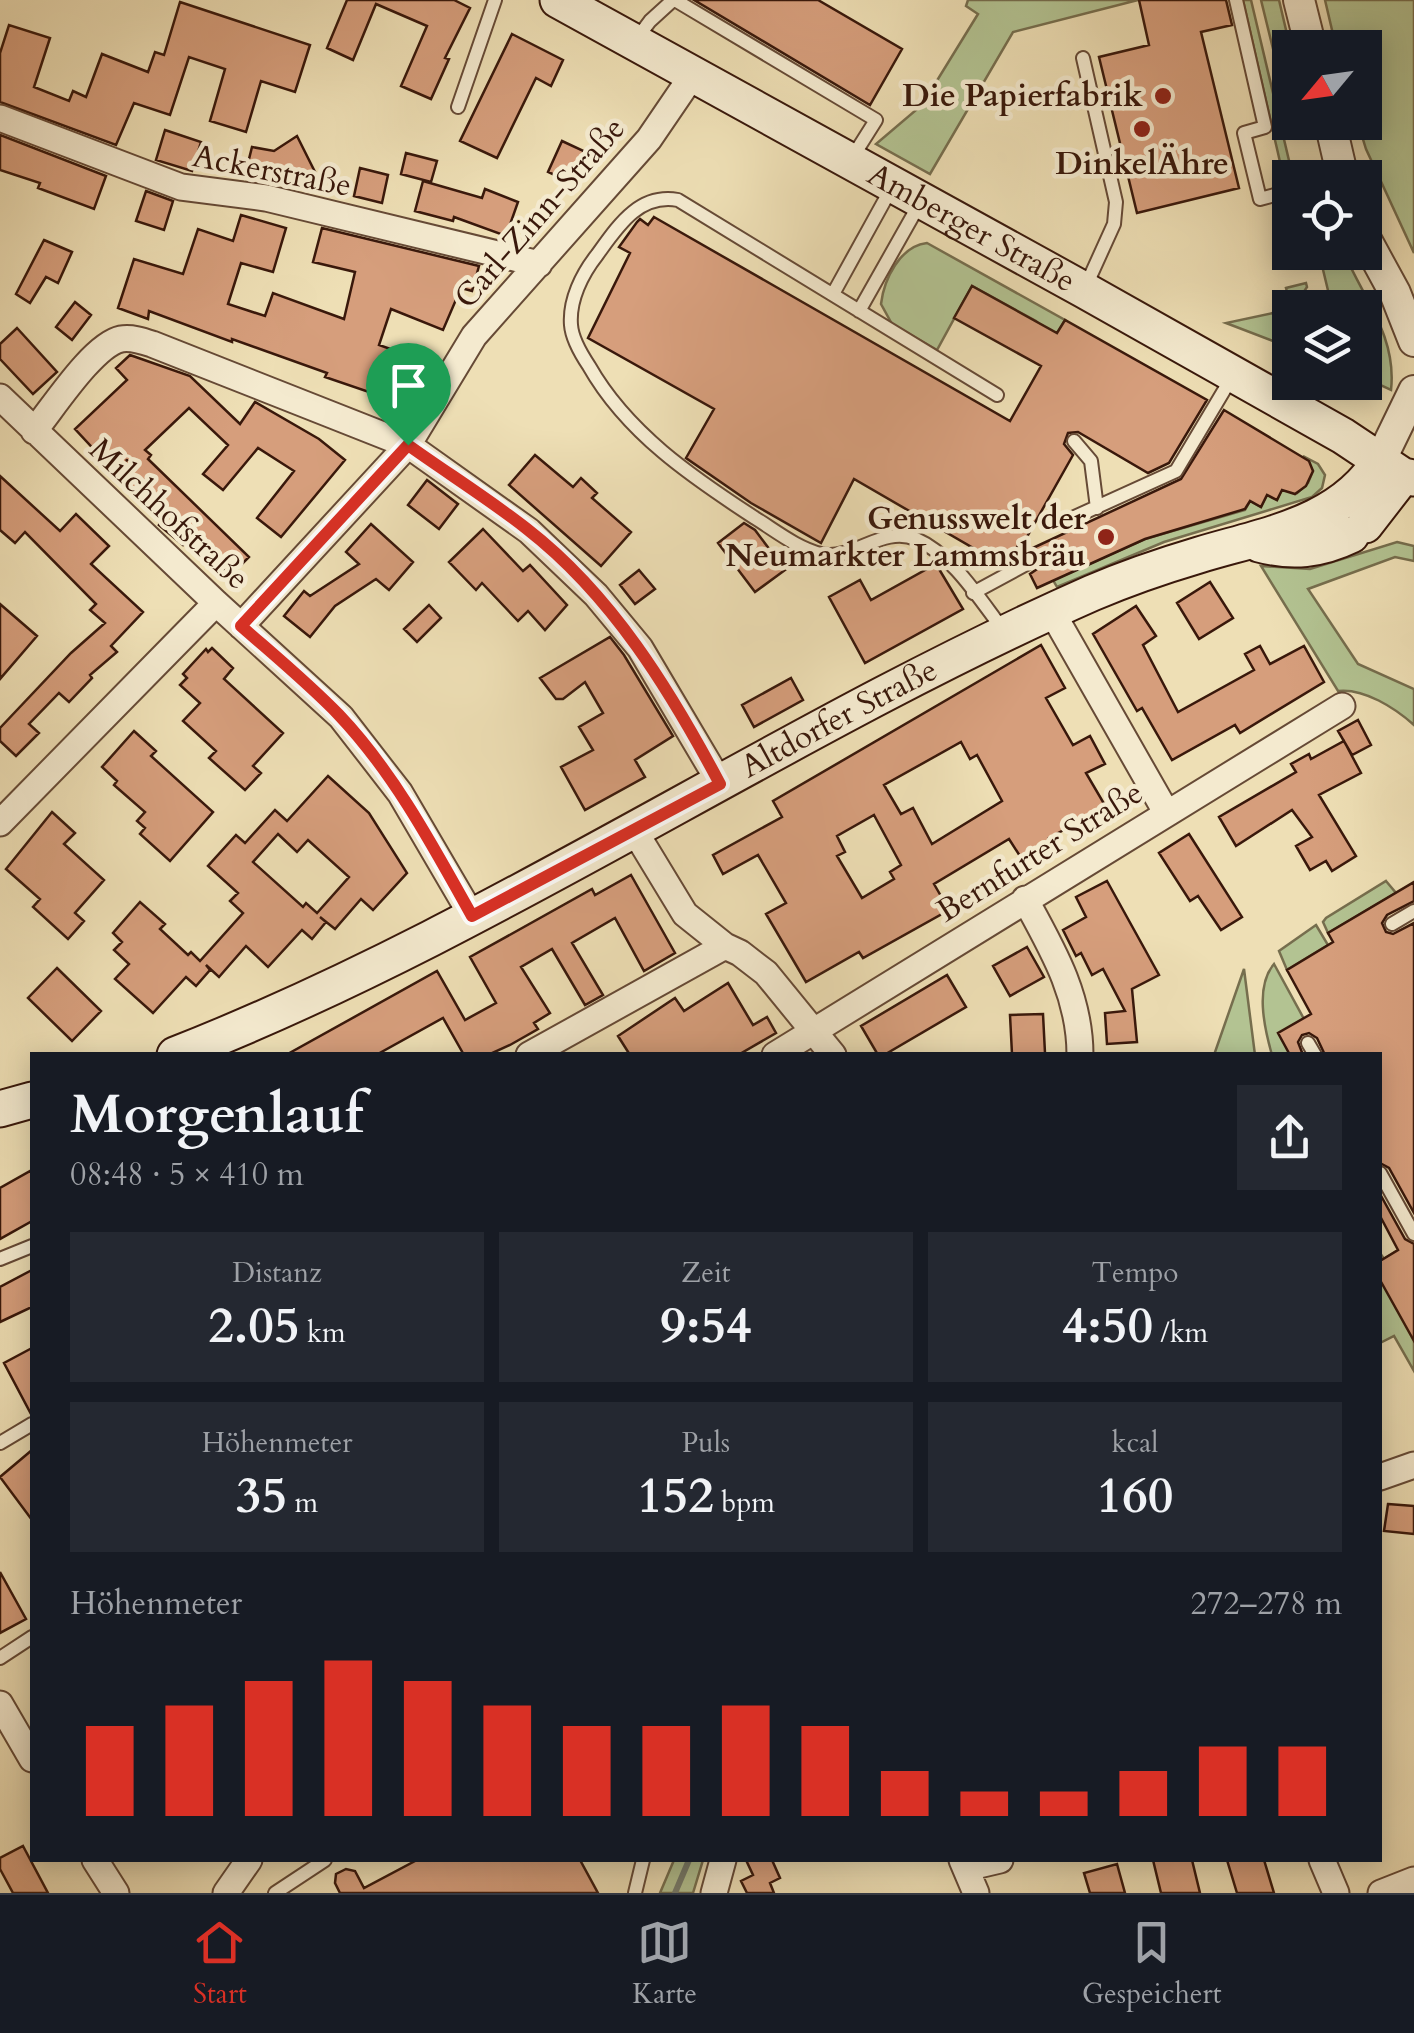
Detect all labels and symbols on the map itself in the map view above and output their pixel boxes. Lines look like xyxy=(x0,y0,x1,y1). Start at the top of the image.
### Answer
north arrow xyxy=(1272,30,1382,140)
place label: Die Papierfabrik xyxy=(902,74,1143,118)
marker: Die Papierfabrik xyxy=(1152,85,1174,107)
street label: Carl-Zinn-Straße xyxy=(445,108,635,318)
marker: DinkelÄhre xyxy=(1131,118,1153,140)
street label: Ackerstraße xyxy=(189,134,355,208)
place label: DinkelÄhre xyxy=(1055,142,1229,186)
street label: Amberger Straße xyxy=(859,153,1083,303)
pin xyxy=(366,343,451,446)
street label: Milchhofstraße xyxy=(79,428,259,600)
place label: Genusswelt der Neumarkter Lammsbräu xyxy=(725,497,1086,578)
marker: Genusswelt der Neumarkter Lammsbräu xyxy=(1095,526,1117,548)
street label: Altdorfer Straße xyxy=(733,648,945,789)
street label: Bernfurter Straße xyxy=(929,771,1151,933)

